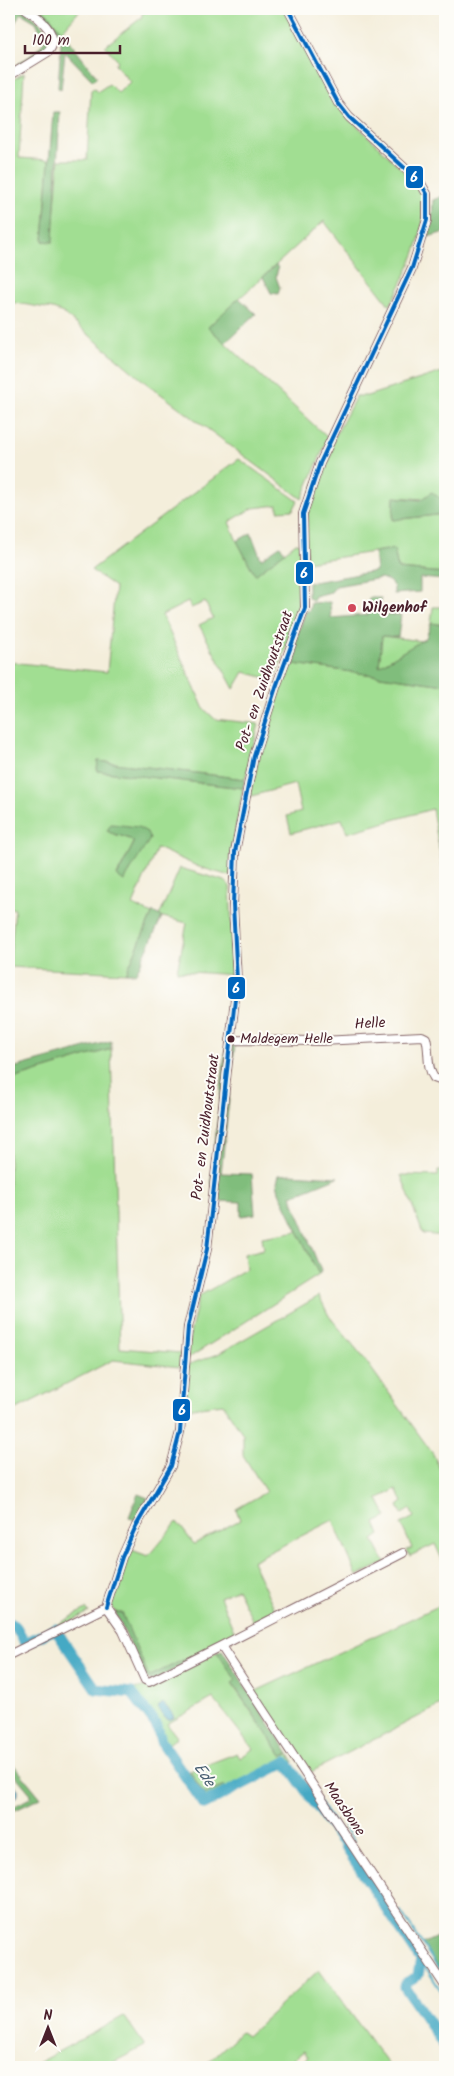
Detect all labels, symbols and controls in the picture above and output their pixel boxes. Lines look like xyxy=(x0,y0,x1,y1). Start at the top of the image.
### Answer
scale bar xyxy=(25,22,120,54)
text: 100 m xyxy=(32,29,70,53)
line badge: 6 xyxy=(405,165,424,189)
text: 6 xyxy=(410,167,418,189)
line badge: 6 xyxy=(295,561,314,585)
text: 6 xyxy=(300,563,308,585)
place label: Wilgenhof xyxy=(362,596,428,620)
marker: Wilgenhof xyxy=(346,602,358,614)
street label: Pot- en Zuidhoutstraat xyxy=(230,607,300,754)
line badge: 6 xyxy=(227,976,246,1000)
text: 6 xyxy=(232,978,240,1000)
street label: Helle xyxy=(354,1011,386,1037)
place label: Maldegem Helle xyxy=(240,1028,334,1050)
marker: Maldegem Helle xyxy=(226,1034,236,1044)
street label: Pot- en Zuidhoutstraat xyxy=(185,1052,227,1201)
line badge: 6 xyxy=(172,1398,191,1422)
text: 6 xyxy=(178,1400,186,1422)
water label: Ede xyxy=(187,1758,222,1794)
street label: Maasbone xyxy=(317,1777,371,1841)
north arrow xyxy=(22,2004,72,2054)
text: N xyxy=(44,2005,53,2027)

